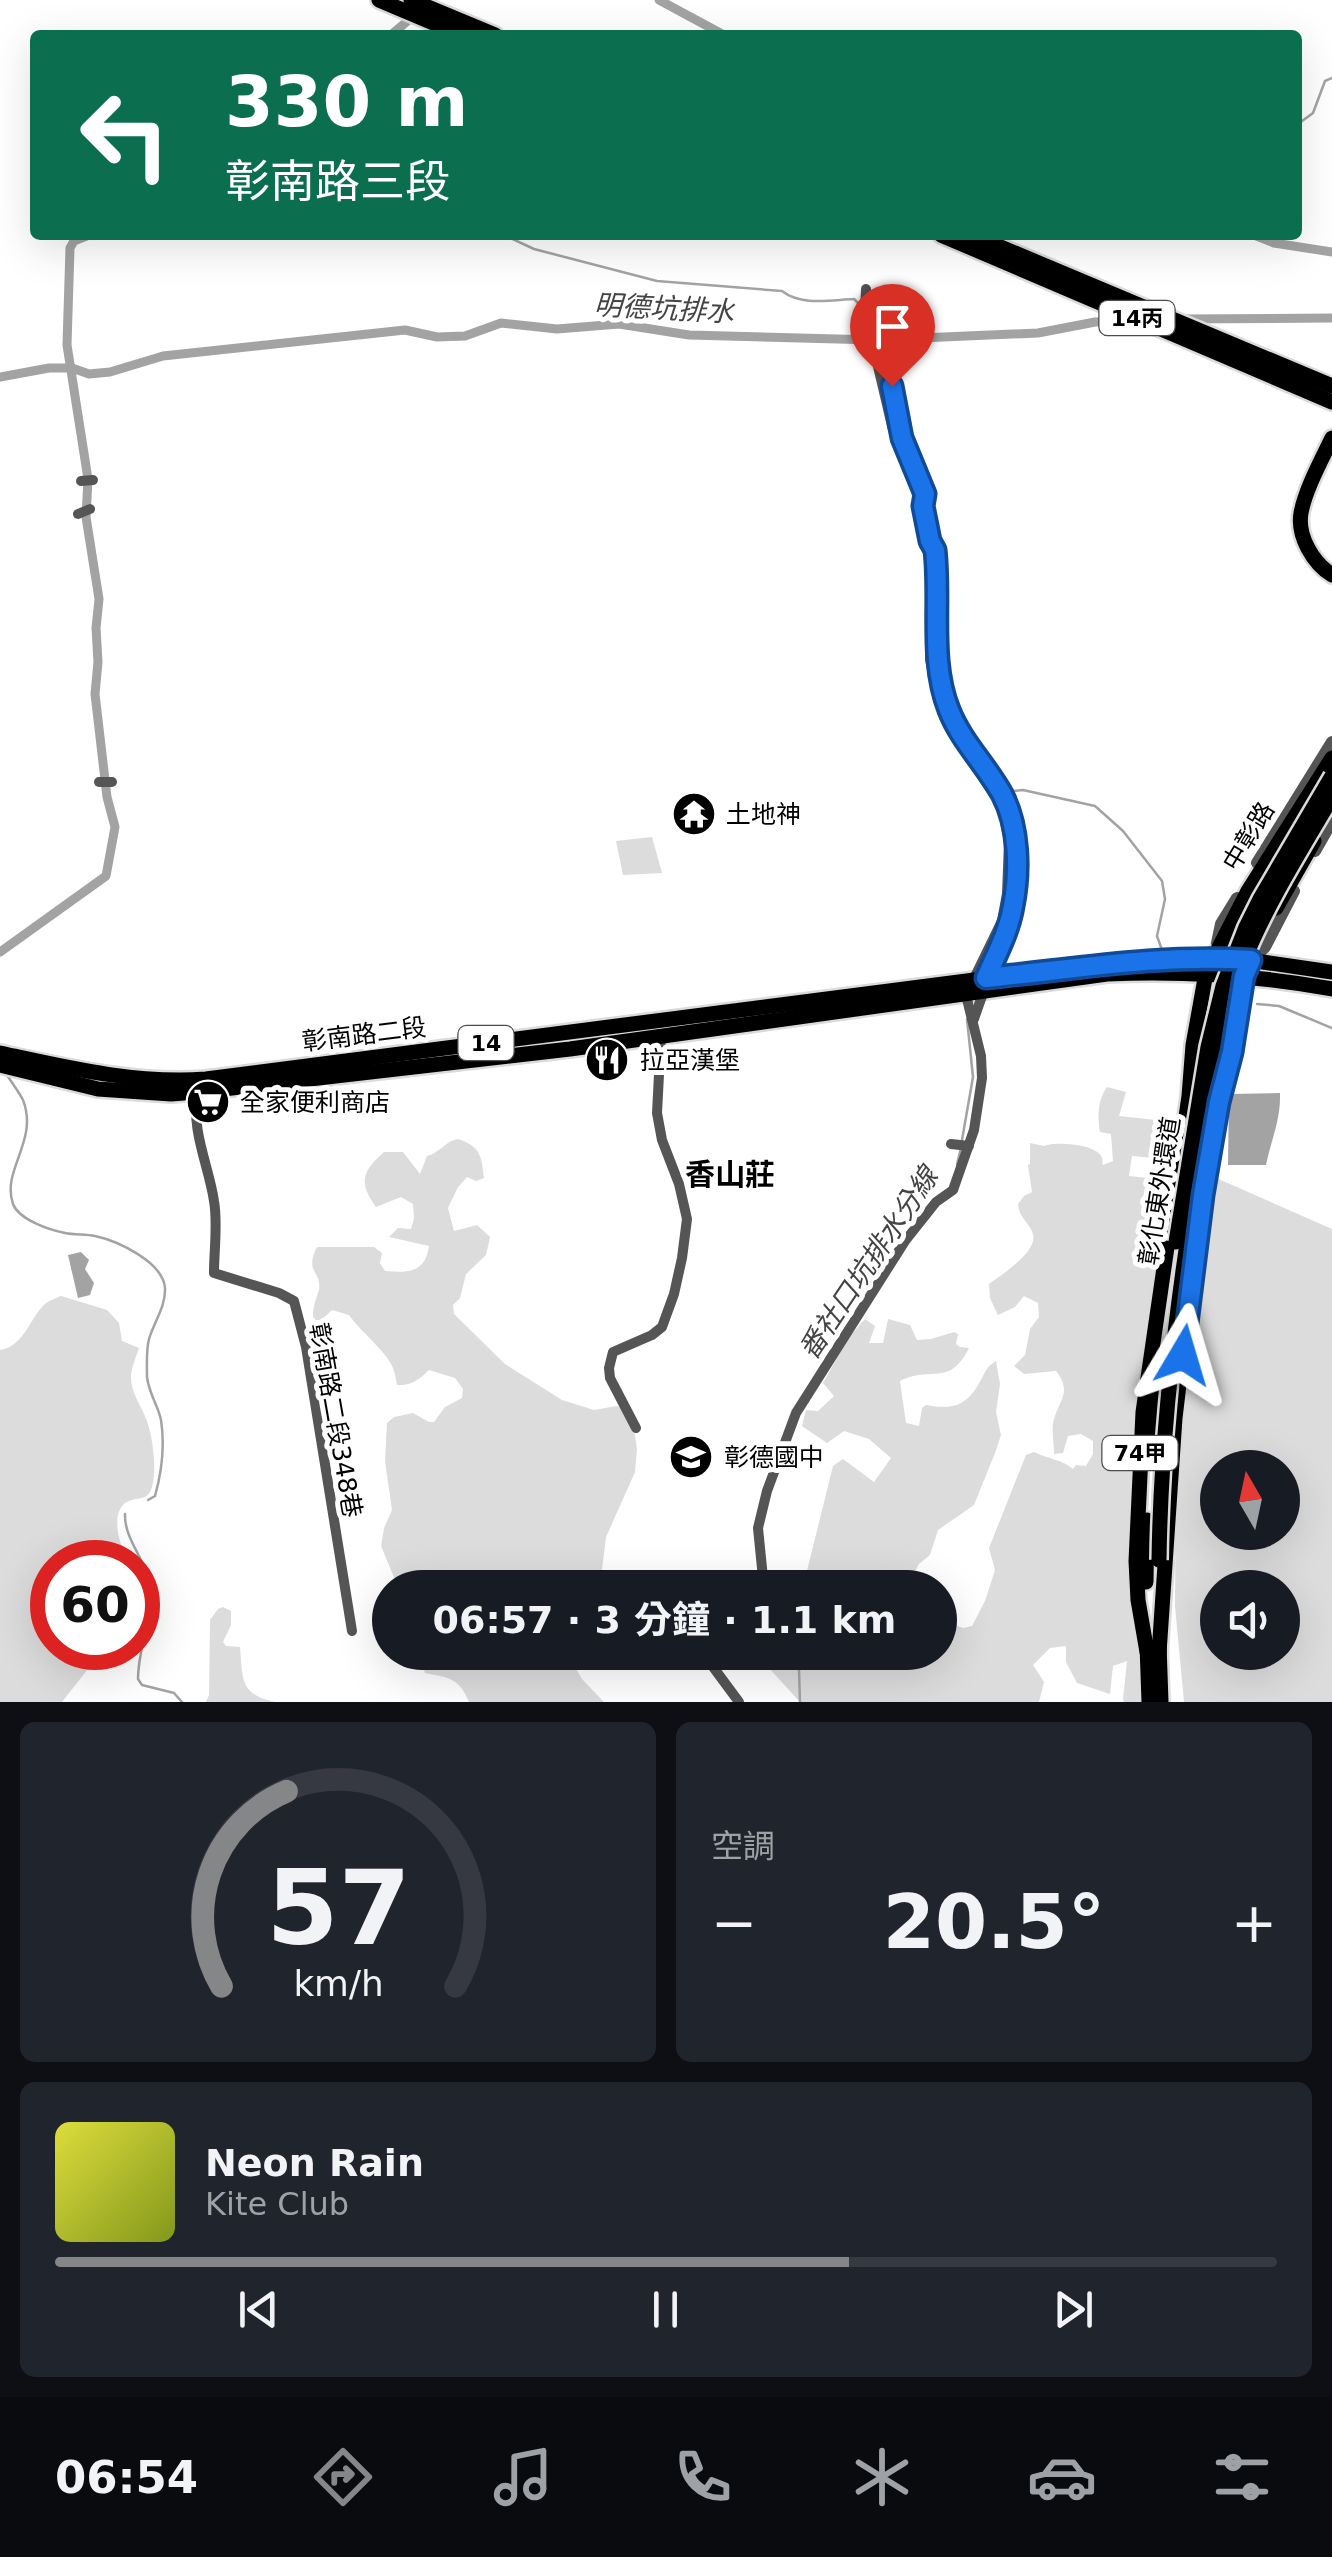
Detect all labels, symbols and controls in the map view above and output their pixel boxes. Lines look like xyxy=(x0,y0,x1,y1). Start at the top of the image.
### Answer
text: 330 m xyxy=(225,61,468,143)
icon: left xyxy=(60,70,190,200)
text: 彰南路三段 xyxy=(225,155,450,208)
pin xyxy=(850,284,935,387)
water label: 明德坑排水 xyxy=(593,288,737,329)
icon: arrive xyxy=(865,299,920,354)
road number: 14丙 xyxy=(1100,301,1174,335)
temple icon: 土地神 xyxy=(671,791,717,837)
street label: 中彰路 xyxy=(1217,797,1280,876)
place label: 土地神 xyxy=(726,800,801,829)
street label: 彰南路二段 xyxy=(300,1012,428,1057)
road number: 14 xyxy=(458,1026,514,1060)
restaurant icon: 拉亞漢堡 xyxy=(584,1037,630,1083)
place label: 拉亞漢堡 xyxy=(640,1046,740,1075)
supermarket icon: 全家便利商店 xyxy=(185,1079,231,1125)
place label: 全家便利商店 xyxy=(240,1088,390,1117)
street label: 彰化東外環道 xyxy=(1133,1115,1186,1267)
district label: 香山莊 xyxy=(685,1157,775,1192)
water label: 番社口坑排水分線 xyxy=(792,1159,946,1365)
position arrow xyxy=(1131,1303,1235,1407)
street label: 彰南路二段348巷 xyxy=(304,1320,367,1520)
school or university icon: 彰德國中 xyxy=(668,1434,714,1480)
road number: 74甲 xyxy=(1102,1436,1178,1470)
place label: 彰德國中 xyxy=(724,1443,824,1472)
north arrow xyxy=(1200,1450,1300,1550)
map controls xyxy=(1200,1450,1300,1670)
speed limit sign: 60 xyxy=(30,1540,160,1670)
button: sound xyxy=(1200,1570,1300,1670)
text: 06:57 · 3 分鐘 · 1.1 km xyxy=(433,1598,896,1642)
text: 空調 xyxy=(711,1827,775,1865)
text: 57 xyxy=(266,1847,410,1969)
text: 20.5° xyxy=(883,1878,1105,1966)
text: − xyxy=(711,1891,757,1955)
text: + xyxy=(1231,1891,1277,1955)
text: km/h xyxy=(293,1963,383,2004)
text: Neon Rain xyxy=(205,2141,424,2185)
text: Kite Club xyxy=(205,2185,349,2223)
icon: previous xyxy=(231,2282,286,2337)
icon: pause xyxy=(638,2282,693,2337)
icon: next xyxy=(1046,2282,1101,2337)
icon: directions xyxy=(308,2442,378,2512)
icon: music xyxy=(488,2442,558,2512)
icon: phone xyxy=(668,2442,738,2512)
icon: climate xyxy=(847,2442,917,2512)
icon: car xyxy=(1027,2442,1097,2512)
icon: filters xyxy=(1207,2442,1277,2512)
text: 06:54 xyxy=(55,2451,198,2504)

